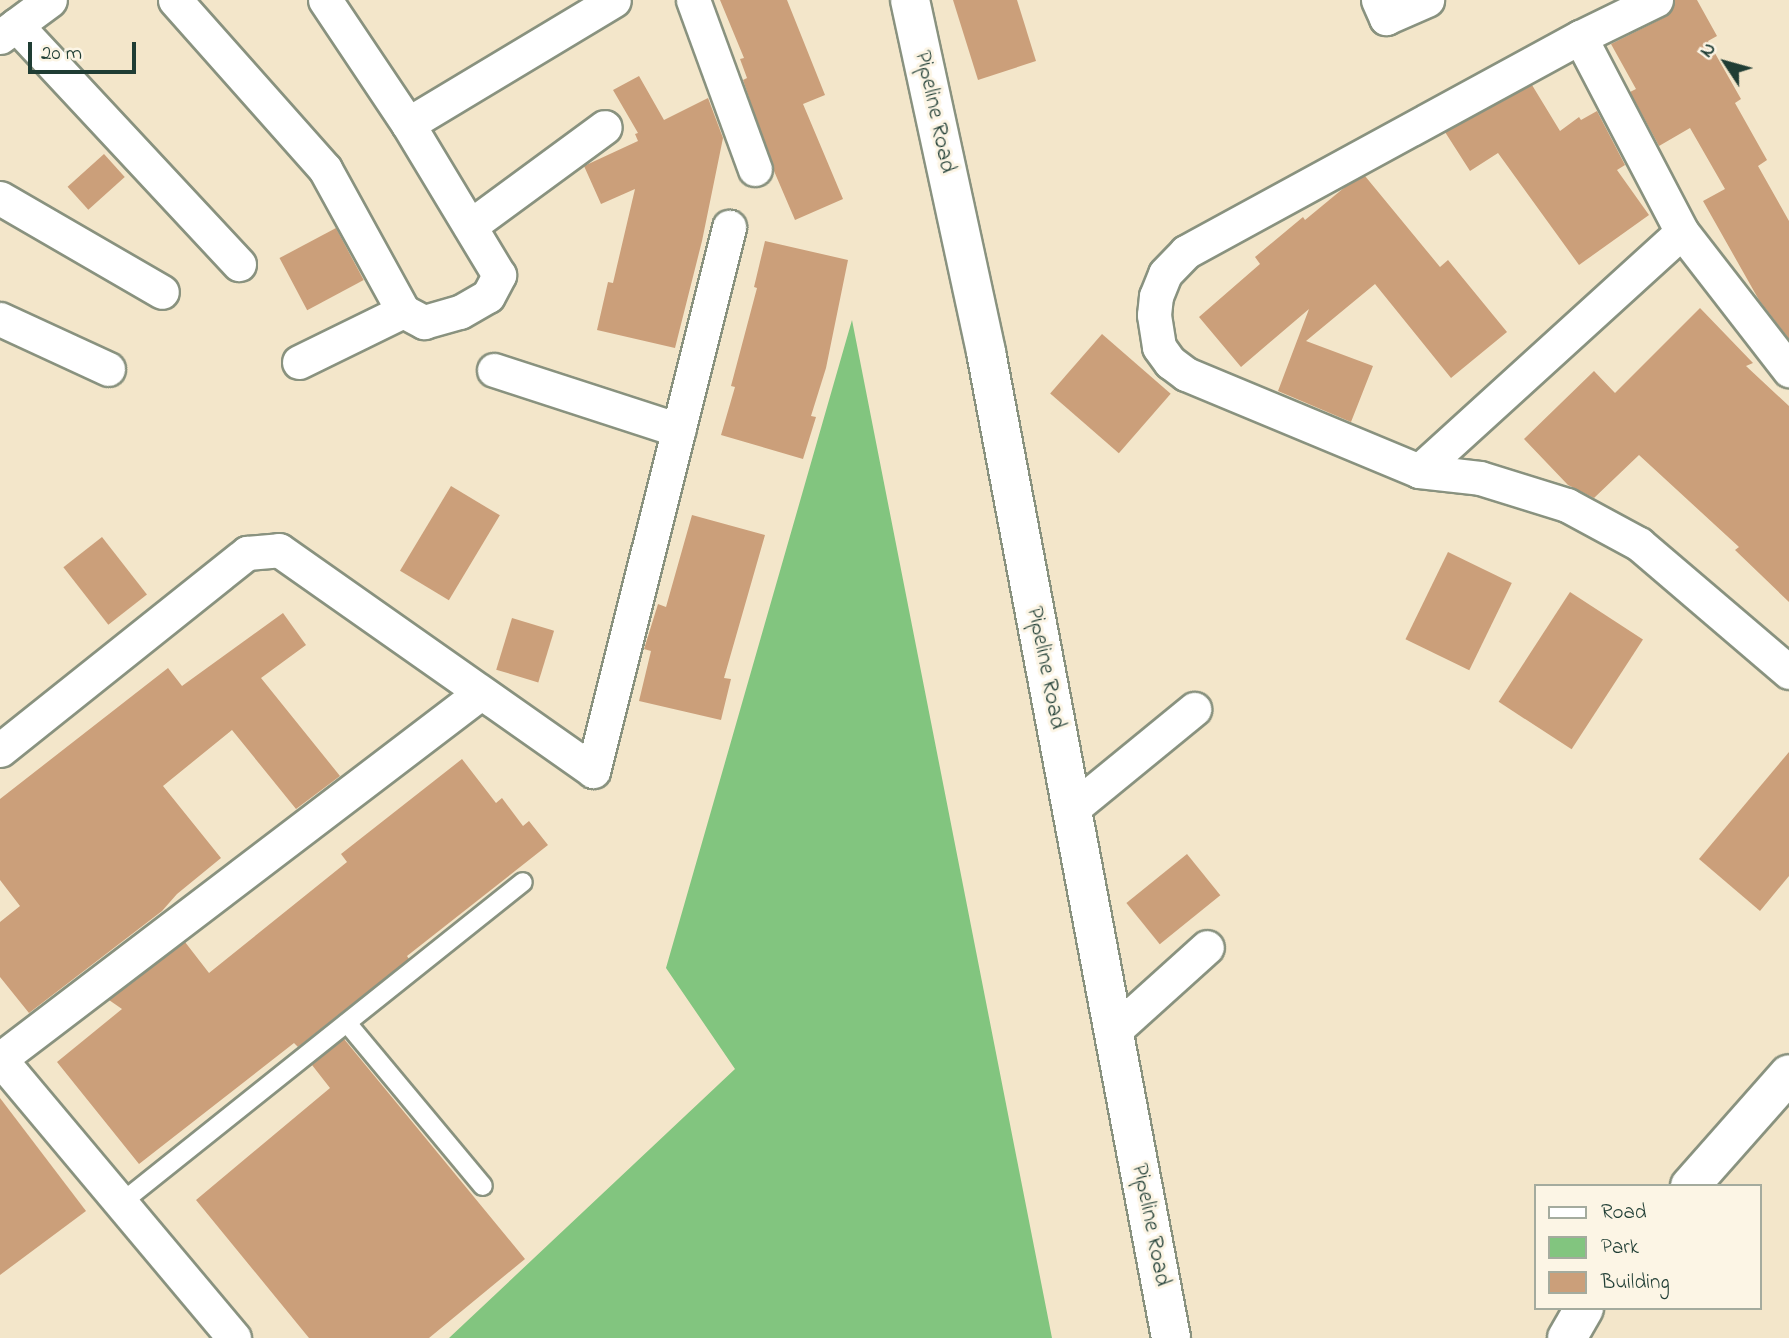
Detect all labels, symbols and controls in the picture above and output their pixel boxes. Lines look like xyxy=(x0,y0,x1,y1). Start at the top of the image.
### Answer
scale bar xyxy=(32,28,140,72)
north arrow xyxy=(1691,28,1761,98)
text: N xyxy=(1694,37,1723,63)
text: 20 m xyxy=(41,39,82,69)
street label: Pipeline Road xyxy=(908,48,960,176)
street label: Pipeline Road xyxy=(1020,604,1070,732)
street label: Pipeline Road xyxy=(1125,1161,1175,1289)
legend xyxy=(1534,1184,1761,1310)
text: Road xyxy=(1601,1198,1647,1228)
text: Park xyxy=(1601,1233,1639,1263)
text: Building xyxy=(1601,1268,1670,1298)

